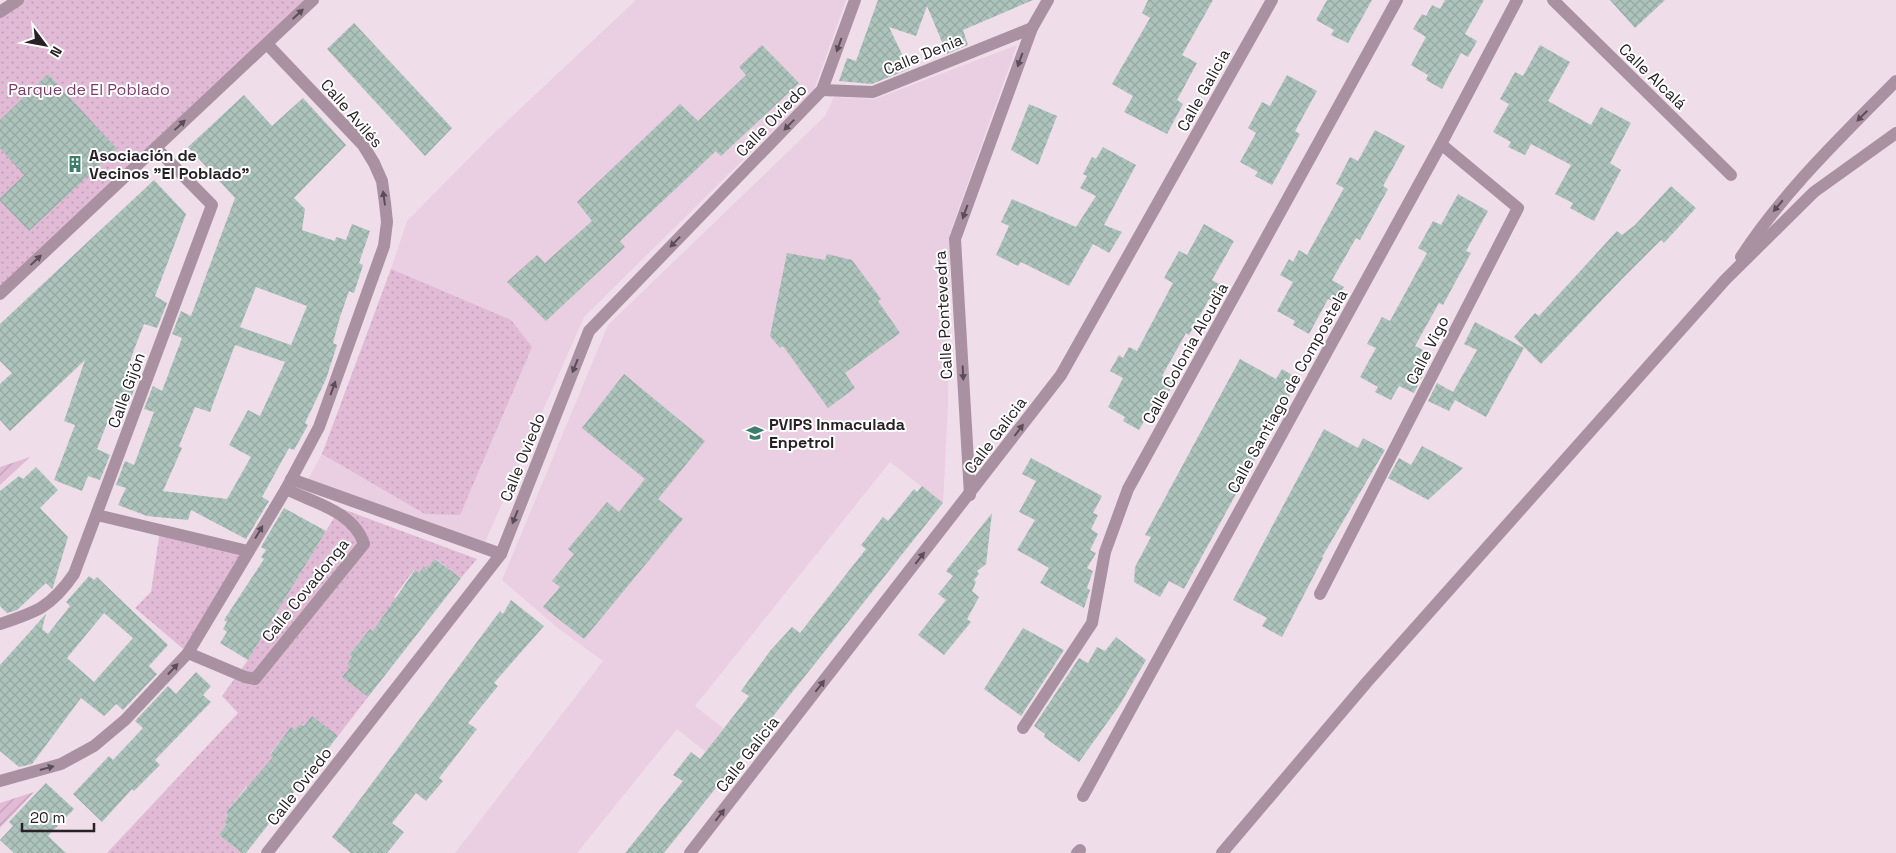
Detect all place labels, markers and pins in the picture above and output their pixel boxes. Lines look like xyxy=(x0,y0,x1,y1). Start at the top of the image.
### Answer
place label: Asociación de Vecinos "El Poblado" xyxy=(89,145,249,184)
building icon: Asociación de Vecinos "El Poblado" xyxy=(65,154,85,174)
place label: PVIPS Inmaculada Enpetrol xyxy=(769,414,905,453)
school or university icon: PVIPS Inmaculada Enpetrol xyxy=(745,423,765,443)

